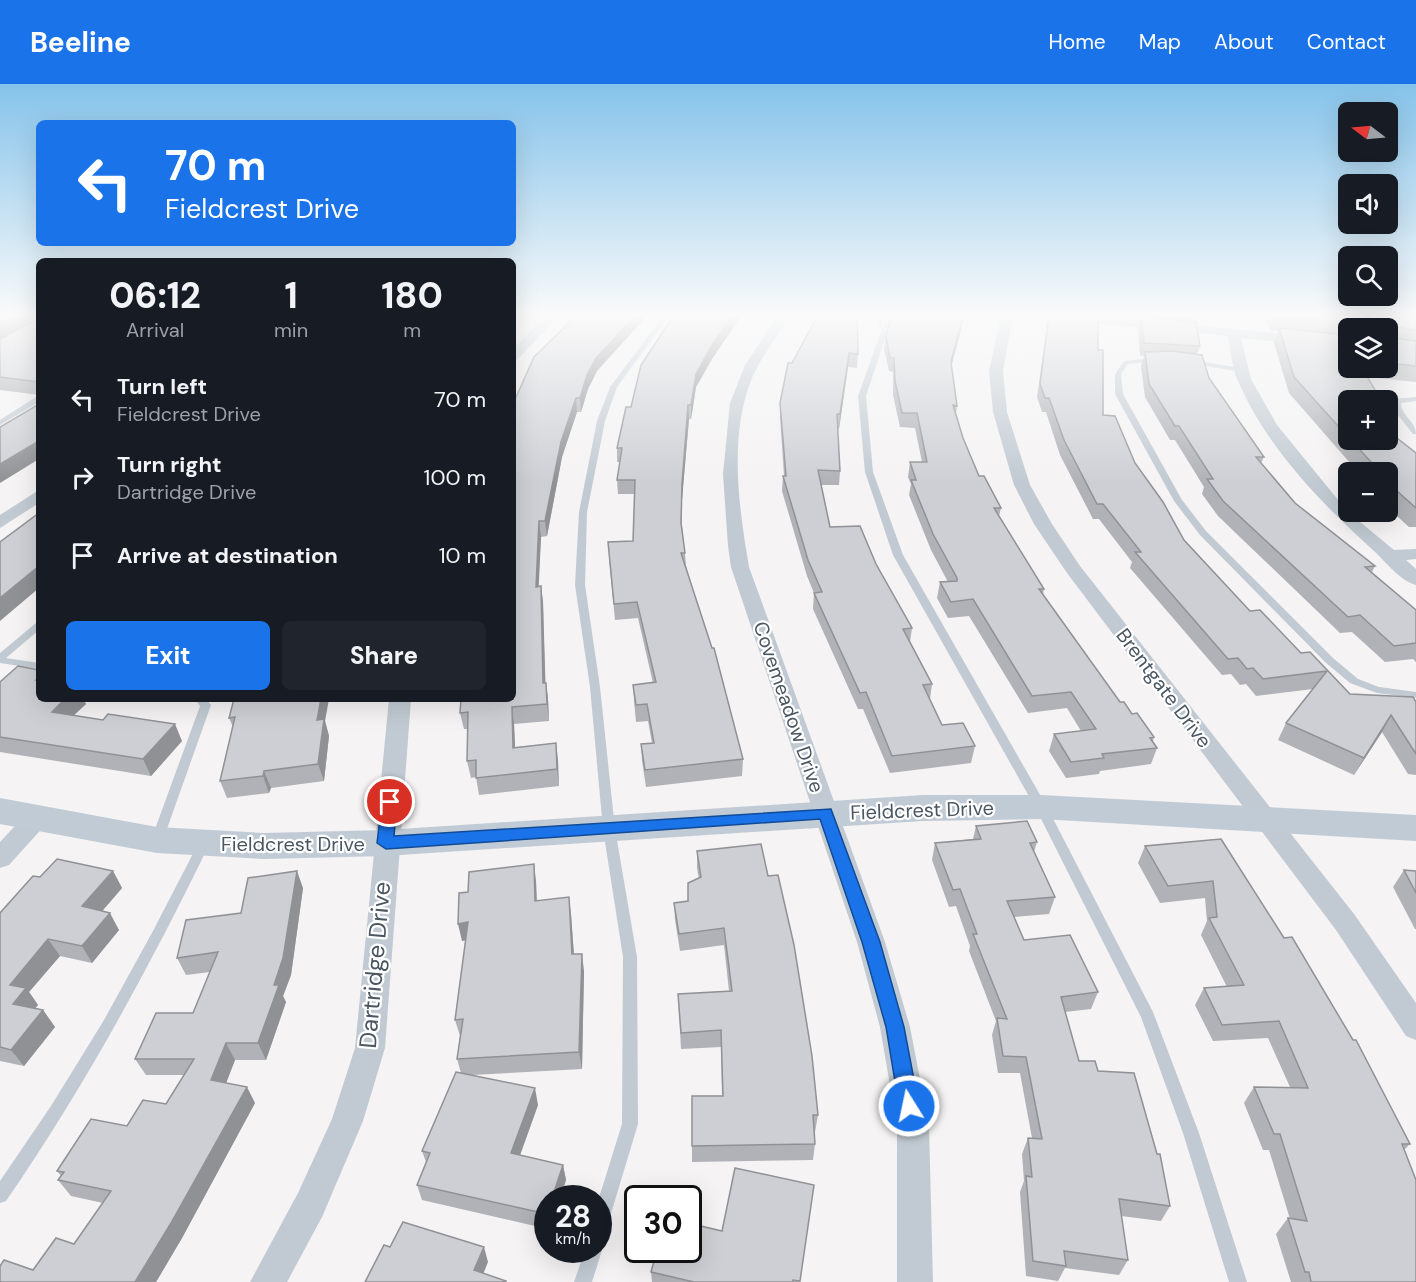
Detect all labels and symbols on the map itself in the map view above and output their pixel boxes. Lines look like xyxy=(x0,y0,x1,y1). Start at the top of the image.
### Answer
north arrow xyxy=(1338,102,1398,162)
street label: Covemeadow Drive xyxy=(748,618,830,796)
street label: Brentgate Drive xyxy=(1111,623,1217,753)
pin xyxy=(364,776,415,827)
street label: Fieldcrest Drive xyxy=(850,794,994,826)
street label: Fieldcrest Drive xyxy=(221,831,365,857)
street label: Dartridge Drive xyxy=(352,880,397,1050)
position arrow xyxy=(877,1074,941,1138)
speed limit sign: 30 xyxy=(624,1185,702,1263)

